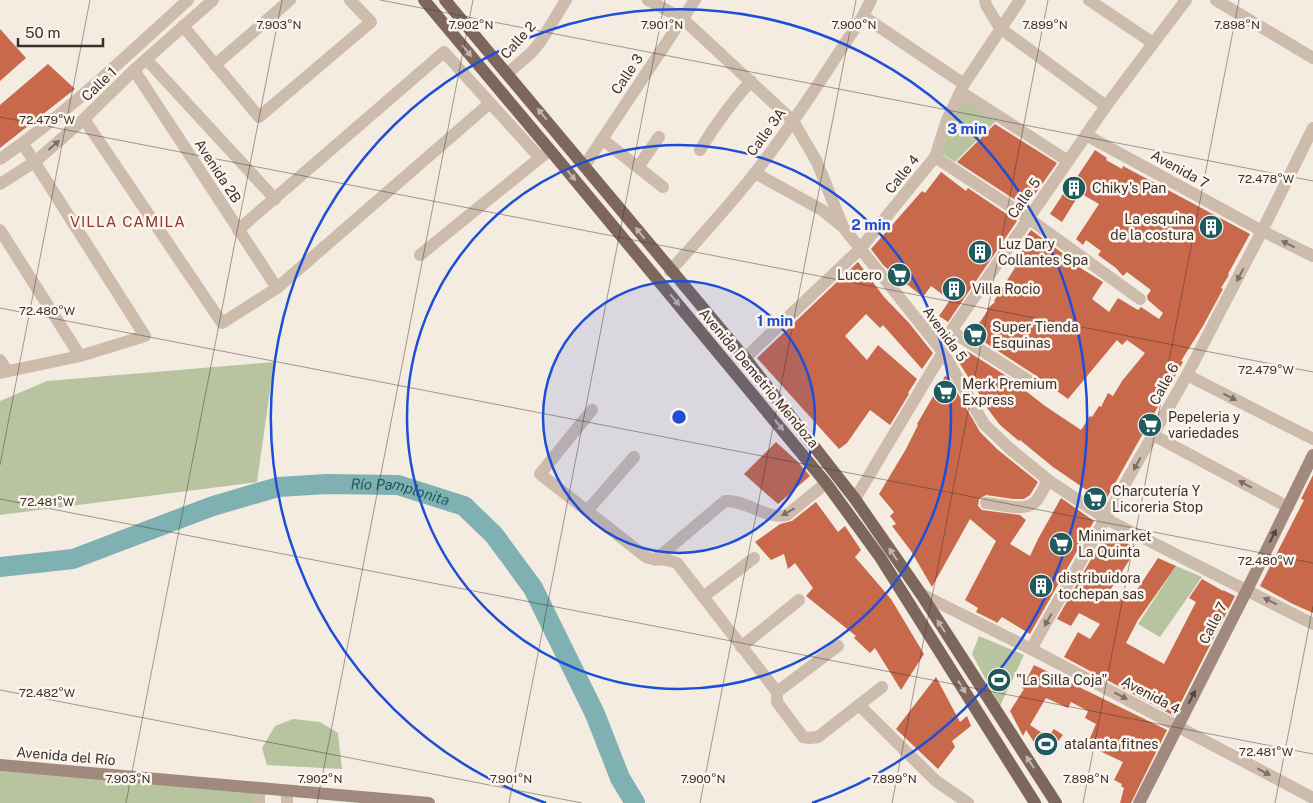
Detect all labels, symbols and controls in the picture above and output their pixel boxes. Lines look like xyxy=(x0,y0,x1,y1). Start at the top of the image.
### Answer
scale bar xyxy=(18,15,102,47)
text: 7.903°N xyxy=(256,18,302,32)
text: 7.902°N xyxy=(449,18,493,32)
street label: Calle 2 xyxy=(497,18,539,62)
text: 7.901°N xyxy=(641,18,683,32)
text: 7.900°N xyxy=(831,18,877,32)
text: 7.899°N xyxy=(1022,18,1068,32)
text: 7.898°N xyxy=(1214,18,1260,32)
text: 50 m xyxy=(25,24,60,41)
one-way arrow xyxy=(461,44,472,57)
street label: Calle 3 xyxy=(608,51,646,97)
street label: Calle 1 xyxy=(78,64,120,104)
street label: Calle 3A xyxy=(743,105,789,159)
one-way arrow xyxy=(537,108,548,121)
text: 72.479°W xyxy=(19,113,76,127)
text: 3 min xyxy=(947,120,987,137)
street label: Avenida 2B xyxy=(191,136,245,206)
one-way arrow xyxy=(47,140,60,151)
street label: Avenida 7 xyxy=(1148,147,1212,191)
street label: Calle 4 xyxy=(882,151,923,197)
one-way arrow xyxy=(566,168,577,181)
text: 72.478°W xyxy=(1238,172,1295,186)
street label: Calle 5 xyxy=(1004,175,1044,221)
building icon: Chiky's Pan xyxy=(1061,175,1087,201)
place label: Chiky's Pan xyxy=(1092,180,1166,196)
place label: La esquina de la costura xyxy=(1110,211,1194,243)
district label: VILLA CAMILA xyxy=(70,213,186,230)
building icon: La esquina de la costura xyxy=(1198,214,1224,240)
text: 2 min xyxy=(851,216,891,233)
one-way arrow xyxy=(634,227,645,240)
place label: Luz Dary Collantes Spa xyxy=(998,236,1088,268)
building icon: Luz Dary Collantes Spa xyxy=(967,239,993,265)
one-way arrow xyxy=(1280,240,1295,248)
supermarket icon: Lucero xyxy=(886,262,912,288)
place label: Lucero xyxy=(837,267,882,283)
one-way arrow xyxy=(1236,267,1244,282)
building icon: Villa Rocio xyxy=(941,276,967,302)
place label: Villa Rocio xyxy=(972,281,1040,297)
one-way arrow xyxy=(669,294,680,306)
street label: Avenida 5 xyxy=(920,303,970,365)
text: 72.480°W xyxy=(19,304,76,318)
street label: Avenida Demetrio Mendoza xyxy=(696,305,822,451)
text: 1 min xyxy=(757,312,793,329)
place label: Super Tienda Esquinas xyxy=(992,319,1079,351)
supermarket icon: Super Tienda Esquinas xyxy=(962,322,988,348)
street label: Calle 6 xyxy=(1146,360,1182,408)
text: 72.479°W xyxy=(1238,363,1295,377)
place label: Merk Premium Express xyxy=(962,376,1057,408)
supermarket icon: Merk Premium Express xyxy=(932,379,958,405)
one-way arrow xyxy=(1223,393,1237,401)
centre of rings xyxy=(670,408,688,426)
place label: Pepeleria y variedades xyxy=(1168,409,1241,441)
supermarket icon: Pepeleria y variedades xyxy=(1137,412,1163,438)
one-way arrow xyxy=(773,418,784,431)
one-way arrow xyxy=(1133,456,1141,471)
water label: Río Pamplonita xyxy=(350,475,452,509)
one-way arrow xyxy=(1237,480,1252,488)
place label: Charcutería Y Licoreria Stop xyxy=(1112,483,1203,515)
supermarket icon: Charcutería Y Licoreria Stop xyxy=(1082,486,1108,512)
text: 72.481°W xyxy=(20,495,75,509)
one-way arrow xyxy=(781,507,795,516)
place label: Minimarket La Quinta xyxy=(1078,528,1151,560)
one-way arrow xyxy=(1269,529,1277,543)
supermarket icon: Minimarket La Quinta xyxy=(1048,531,1074,557)
one-way arrow xyxy=(888,547,898,561)
text: 72.480°W xyxy=(1238,554,1295,568)
place label: distribuidora tochepan sas xyxy=(1058,570,1144,602)
building icon: distribuidora tochepan sas xyxy=(1028,573,1054,599)
one-way arrow xyxy=(1262,597,1277,605)
street label: Calle 7 xyxy=(1196,599,1230,647)
one-way arrow xyxy=(1044,613,1052,627)
one-way arrow xyxy=(936,619,946,632)
sports icon: "La Silla Coja" xyxy=(986,667,1012,693)
place label: "La Silla Coja" xyxy=(1016,672,1107,688)
street label: Avenida 4 xyxy=(1119,673,1183,717)
one-way arrow xyxy=(957,680,966,693)
text: 72.482°W xyxy=(19,686,76,700)
one-way arrow xyxy=(1188,690,1196,704)
one-way arrow xyxy=(1114,692,1128,700)
sports icon: atalanta fitnes xyxy=(1033,731,1059,757)
place label: atalanta fitnes xyxy=(1064,736,1158,752)
street label: Avenida del Río xyxy=(16,744,116,768)
text: 72.481°W xyxy=(1239,745,1294,759)
one-way arrow xyxy=(1025,755,1034,769)
one-way arrow xyxy=(1257,768,1272,776)
text: 7.903°N xyxy=(105,772,151,786)
text: 7.902°N xyxy=(298,772,342,786)
text: 7.901°N xyxy=(490,772,532,786)
text: 7.900°N xyxy=(680,772,726,786)
text: 7.899°N xyxy=(871,772,917,786)
text: 7.898°N xyxy=(1063,772,1109,786)

